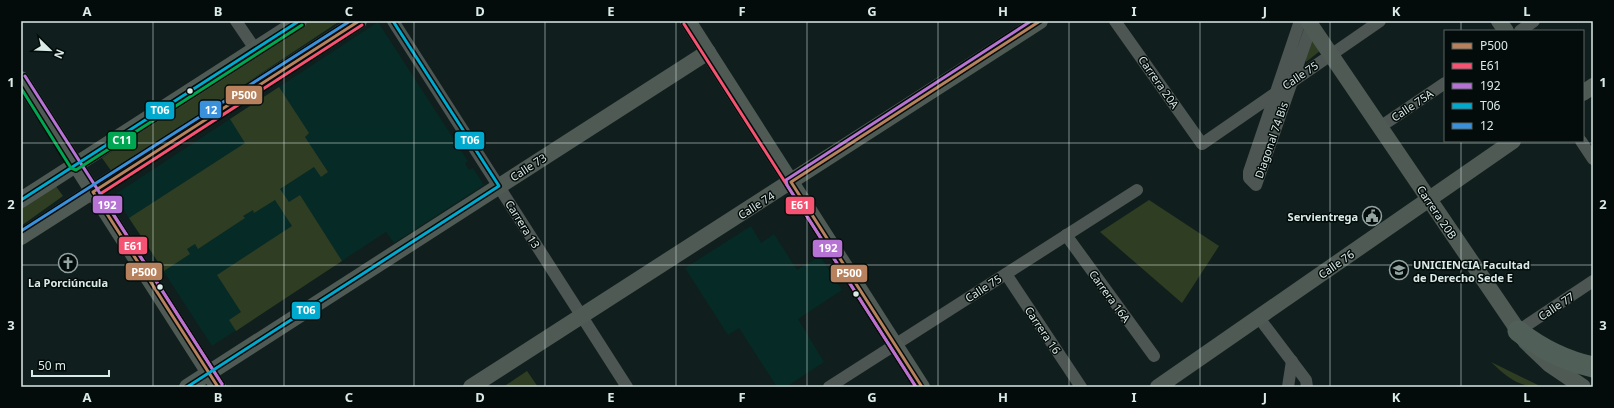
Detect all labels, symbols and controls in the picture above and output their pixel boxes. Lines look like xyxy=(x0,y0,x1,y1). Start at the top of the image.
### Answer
text: A xyxy=(83,2,92,20)
text: B xyxy=(214,2,222,20)
text: C xyxy=(345,2,353,20)
text: D xyxy=(475,2,485,20)
text: E xyxy=(607,2,615,20)
text: F xyxy=(738,2,746,20)
text: G xyxy=(867,2,877,20)
text: H xyxy=(998,2,1008,20)
text: I xyxy=(1131,2,1137,20)
text: J xyxy=(1262,2,1267,20)
text: K xyxy=(1392,2,1401,20)
text: L xyxy=(1523,2,1531,20)
north arrow xyxy=(30,30,70,70)
legend xyxy=(1444,30,1584,142)
text: P500 xyxy=(1480,37,1508,54)
text: N xyxy=(51,47,68,61)
street label: Carrera 20A xyxy=(1135,53,1183,112)
street label: Calle 75 xyxy=(1279,57,1321,93)
text: E61 xyxy=(1480,57,1500,74)
text: 1 xyxy=(7,73,15,91)
text: 1 xyxy=(1599,73,1607,91)
text: 192 xyxy=(1480,77,1501,94)
line badge: P500 xyxy=(225,85,263,105)
street label: Calle 75A xyxy=(1388,85,1437,124)
unlabelled marker xyxy=(185,86,195,96)
text: P500 xyxy=(231,87,257,102)
text: T06 xyxy=(1480,97,1501,114)
line badge: 12 xyxy=(199,100,222,119)
street label: Diagonal 74 Bis xyxy=(1251,100,1291,180)
line badge: T06 xyxy=(145,101,175,120)
text: T06 xyxy=(151,102,169,117)
text: 12 xyxy=(205,102,217,117)
text: 12 xyxy=(1480,117,1494,134)
line badge: C11 xyxy=(107,131,137,150)
line badge: T06 xyxy=(454,131,485,150)
text: C11 xyxy=(112,132,132,147)
text: T06 xyxy=(461,132,479,147)
street label: Calle 73 xyxy=(507,150,549,184)
street label: Carrera 20B xyxy=(1414,182,1460,242)
street label: Calle 74 xyxy=(735,187,778,222)
text: 2 xyxy=(7,195,15,213)
line badge: 192 xyxy=(92,195,123,214)
text: 2 xyxy=(1599,195,1607,213)
line badge: E61 xyxy=(785,196,815,215)
text: 192 xyxy=(98,197,116,212)
street label: Carrera 13 xyxy=(502,197,544,251)
text: E61 xyxy=(791,197,809,212)
public building icon: Servientrega xyxy=(1361,205,1383,227)
place label: Servientrega xyxy=(1288,209,1358,224)
line badge: E61 xyxy=(118,236,148,255)
text: E61 xyxy=(124,238,142,253)
line badge: 192 xyxy=(812,239,843,258)
text: 192 xyxy=(819,240,837,255)
street label: Calle 76 xyxy=(1315,246,1357,282)
church icon: La Porciúncula xyxy=(57,252,79,274)
place label: UNICIENCIA Facultad de Derecho Sede E xyxy=(1413,257,1530,285)
school or university icon: UNICIENCIA Facultad de Derecho Sede E xyxy=(1388,259,1410,281)
line badge: P500 xyxy=(125,262,163,281)
text: P500 xyxy=(131,264,157,279)
line badge: P500 xyxy=(830,264,868,283)
text: P500 xyxy=(836,265,862,280)
street label: Carrera 16A xyxy=(1086,267,1135,326)
street label: Calle 75 xyxy=(962,271,1004,305)
place label: La Porciúncula xyxy=(28,275,108,290)
unlabelled marker xyxy=(155,282,165,292)
street label: Calle 77 xyxy=(1535,288,1577,324)
unlabelled marker xyxy=(851,289,861,299)
line badge: T06 xyxy=(291,301,321,320)
text: T06 xyxy=(297,302,315,317)
street label: Carrera 16 xyxy=(1022,303,1064,357)
text: 3 xyxy=(7,316,15,334)
text: 3 xyxy=(1599,316,1607,334)
scale bar xyxy=(32,352,109,378)
text: 50 m xyxy=(38,357,66,374)
text: A xyxy=(83,388,92,406)
text: B xyxy=(214,388,222,406)
text: C xyxy=(345,388,353,406)
text: D xyxy=(475,388,485,406)
text: E xyxy=(607,388,615,406)
text: F xyxy=(738,388,746,406)
text: G xyxy=(867,388,877,406)
text: H xyxy=(998,388,1008,406)
text: I xyxy=(1131,388,1137,406)
text: J xyxy=(1262,388,1267,406)
text: K xyxy=(1392,388,1401,406)
text: L xyxy=(1523,388,1531,406)

